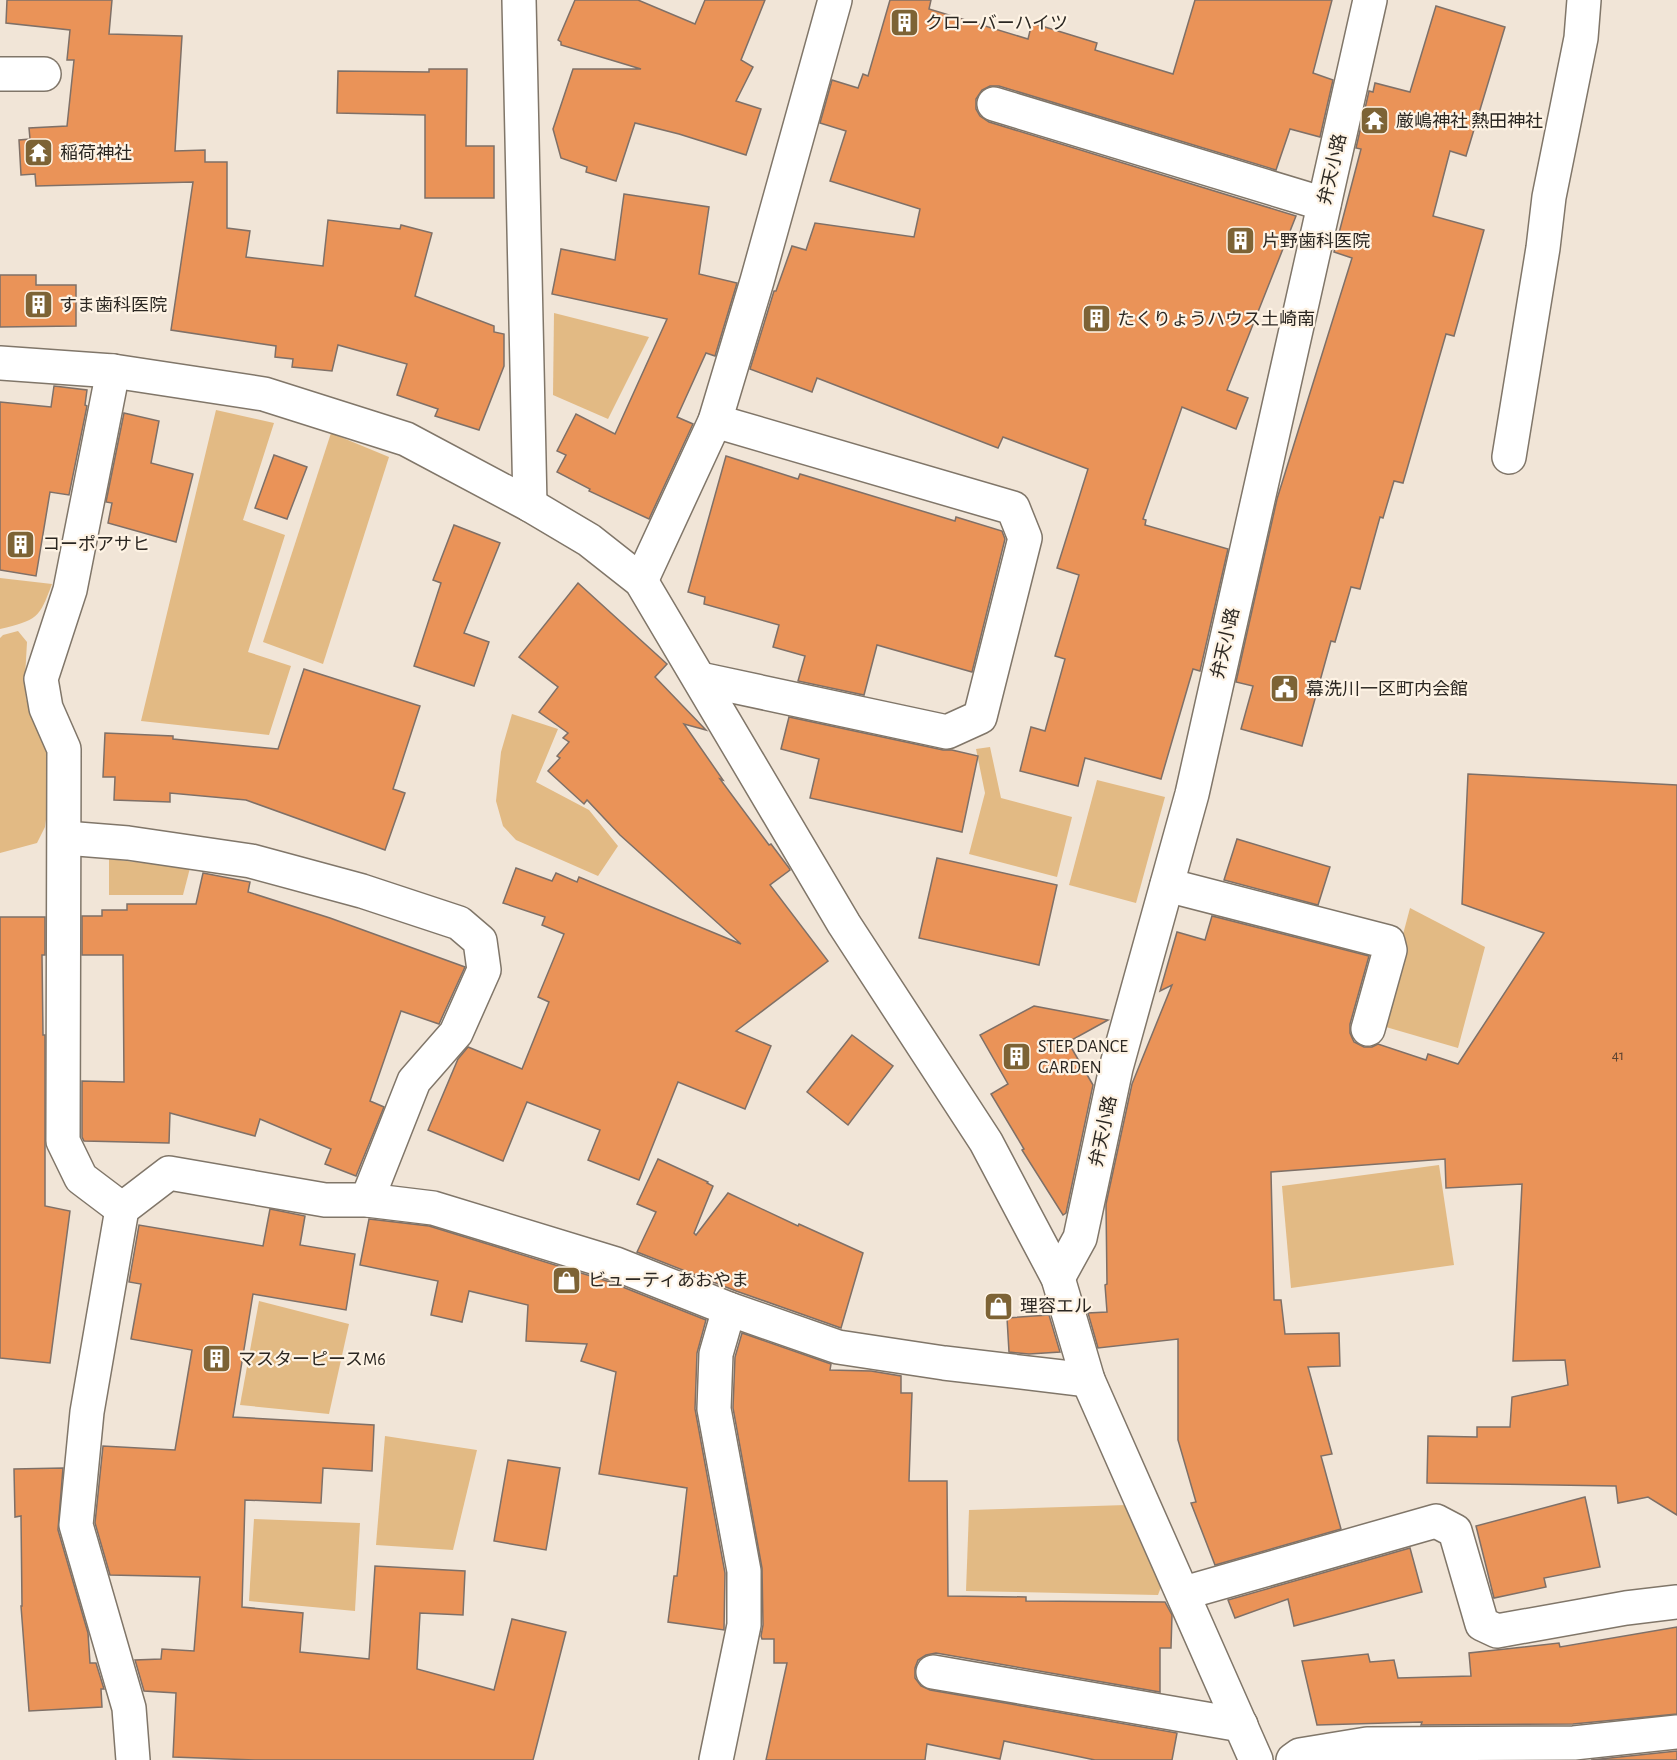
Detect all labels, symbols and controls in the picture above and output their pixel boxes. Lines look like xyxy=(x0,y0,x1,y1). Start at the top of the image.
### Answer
building icon: クローバーハイツ xyxy=(888,7,920,39)
place label: クローバーハイツ xyxy=(925,14,1068,33)
temple icon: 厳嶋神社 熱田神社 xyxy=(1359,105,1391,137)
place label: 厳嶋神社 熱田神社 xyxy=(1396,111,1543,131)
street label: 弁天小路 xyxy=(1314,132,1350,206)
temple icon: 稲荷神社 xyxy=(23,137,55,169)
place label: 稲荷神社 xyxy=(60,144,132,163)
building icon: 片野歯科医院 xyxy=(1225,225,1257,257)
place label: 片野歯科医院 xyxy=(1262,232,1370,251)
building icon: すま歯科医院 xyxy=(22,289,54,321)
place label: すま歯科医院 xyxy=(59,296,167,315)
building icon: たくりょうハウス土崎南 xyxy=(1080,303,1112,335)
place label: たくりょうハウス土崎南 xyxy=(1117,310,1315,329)
building icon: コーポアサヒ xyxy=(5,528,37,560)
place label: コーポアサヒ xyxy=(42,535,150,554)
street label: 弁天小路 xyxy=(1207,606,1243,680)
public building icon: 幕洗川一区町内会館 xyxy=(1269,673,1301,705)
place label: 幕洗川一区町内会館 xyxy=(1306,680,1468,699)
place label: STEP DANCE GARDEN xyxy=(1038,1038,1128,1077)
building icon: STEP DANCE GARDEN xyxy=(1001,1040,1033,1072)
house number: 41 xyxy=(1612,1048,1624,1063)
street label: 弁天小路 xyxy=(1086,1094,1120,1168)
shop icon: ビューティあおやま xyxy=(551,1264,583,1296)
place label: ビューティあおやま xyxy=(588,1271,749,1290)
shop icon: 理容エル xyxy=(983,1290,1015,1322)
place label: 理容エル xyxy=(1020,1297,1092,1316)
building icon: マスターピースM6 xyxy=(201,1343,233,1375)
place label: マスターピースM6 xyxy=(238,1350,386,1369)

